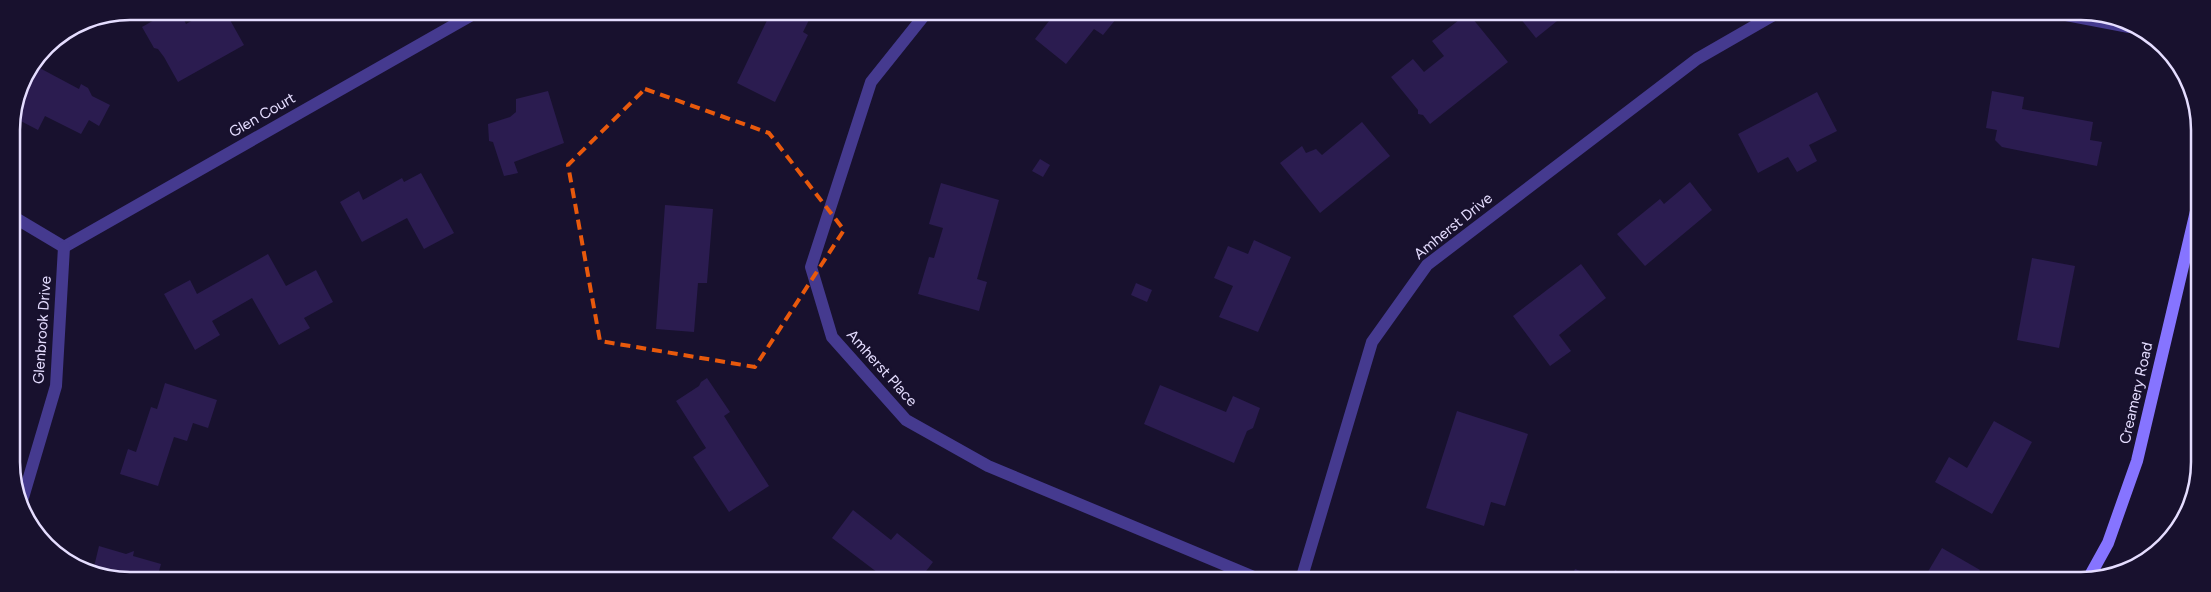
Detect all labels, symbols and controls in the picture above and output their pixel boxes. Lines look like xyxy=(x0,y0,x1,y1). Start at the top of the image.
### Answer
street label: Glen Court xyxy=(226,89,299,141)
street label: Amherst Drive xyxy=(1410,189,1496,263)
street label: Glenbrook Drive xyxy=(29,275,55,385)
street label: Amherst Place xyxy=(843,326,921,410)
street label: Creamery Road xyxy=(2116,340,2156,446)

